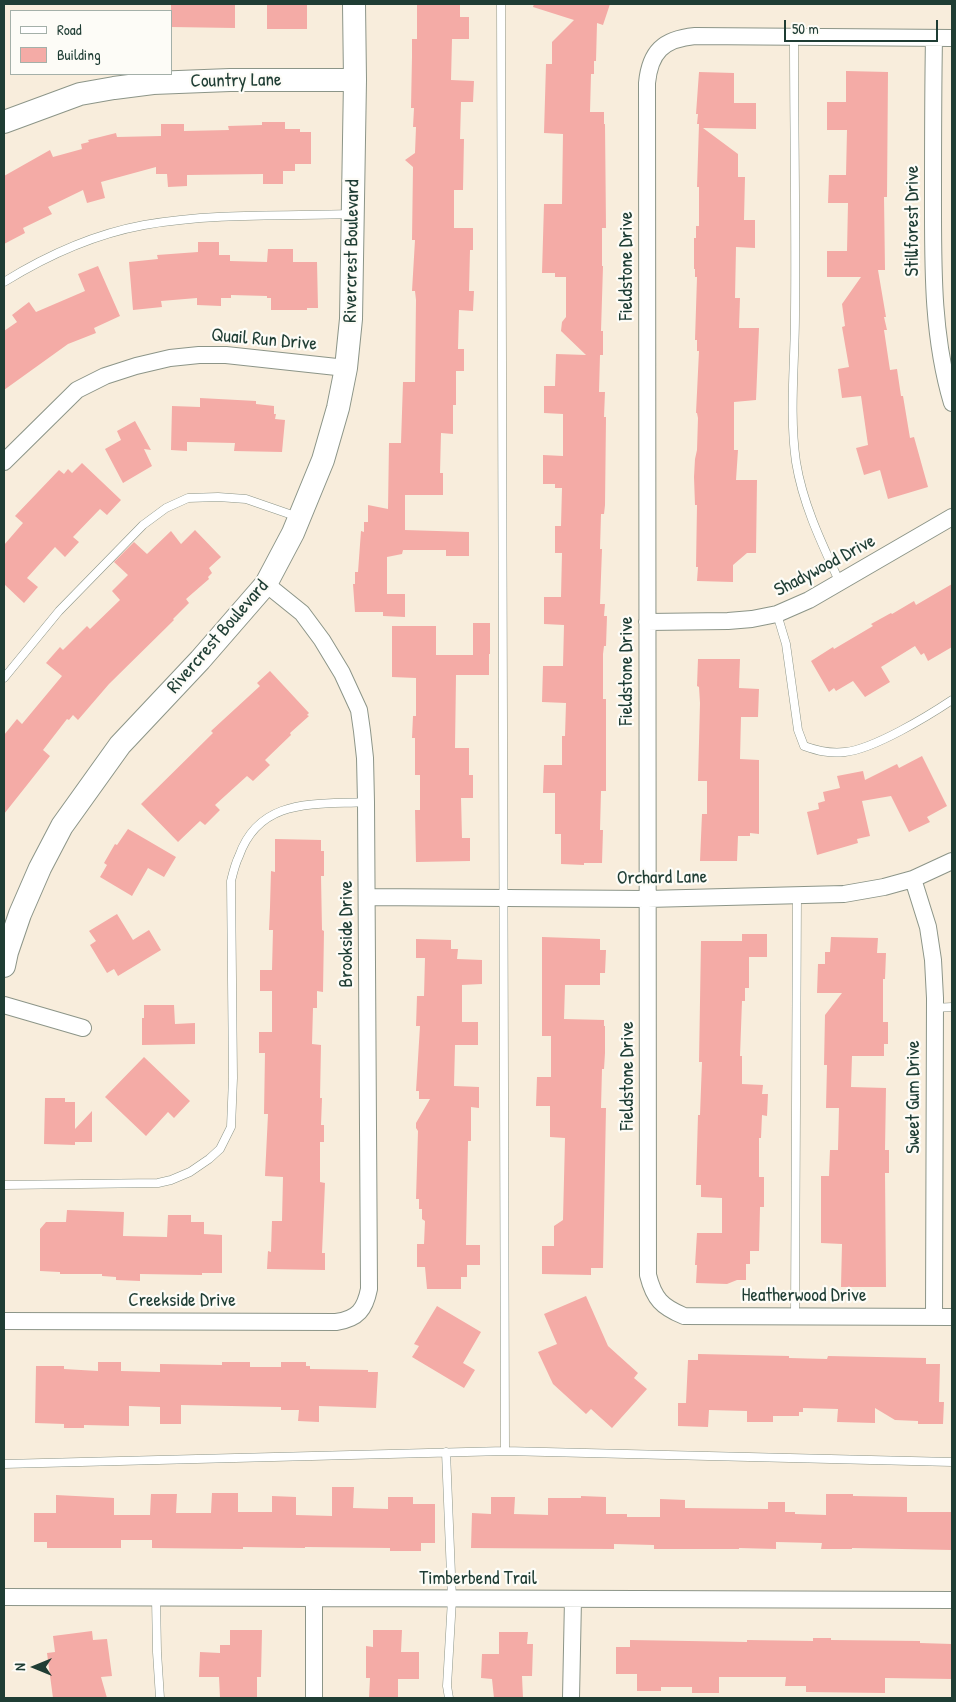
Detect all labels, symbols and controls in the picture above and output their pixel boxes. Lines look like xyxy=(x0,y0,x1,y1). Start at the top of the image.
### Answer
legend xyxy=(10,10,172,75)
scale bar xyxy=(786,10,940,42)
text: 50 m xyxy=(792,18,819,39)
text: Road xyxy=(57,19,82,40)
text: Building xyxy=(57,44,101,65)
street label: Country Lane xyxy=(190,69,282,93)
street label: Stillforest Drive xyxy=(902,165,924,277)
street label: Rivercrest Boulevard xyxy=(339,179,365,323)
street label: Fieldstone Drive xyxy=(616,211,638,321)
street label: Quail Run Drive xyxy=(210,324,318,356)
street label: Shadywood Drive xyxy=(771,530,879,602)
street label: Rivercrest Boulevard xyxy=(162,576,274,698)
street label: Fieldstone Drive xyxy=(616,616,638,726)
street label: Orchard Lane xyxy=(617,866,707,890)
street label: Brookside Drive xyxy=(336,881,358,987)
street label: Fieldstone Drive xyxy=(617,1021,639,1131)
street label: Sweet Gum Drive xyxy=(903,1040,925,1154)
street label: Heatherwood Drive xyxy=(742,1285,866,1307)
street label: Creekside Drive xyxy=(128,1290,236,1312)
street label: Timberbend Trail xyxy=(419,1568,537,1590)
north arrow xyxy=(10,1642,60,1692)
text: N xyxy=(10,1663,29,1671)

